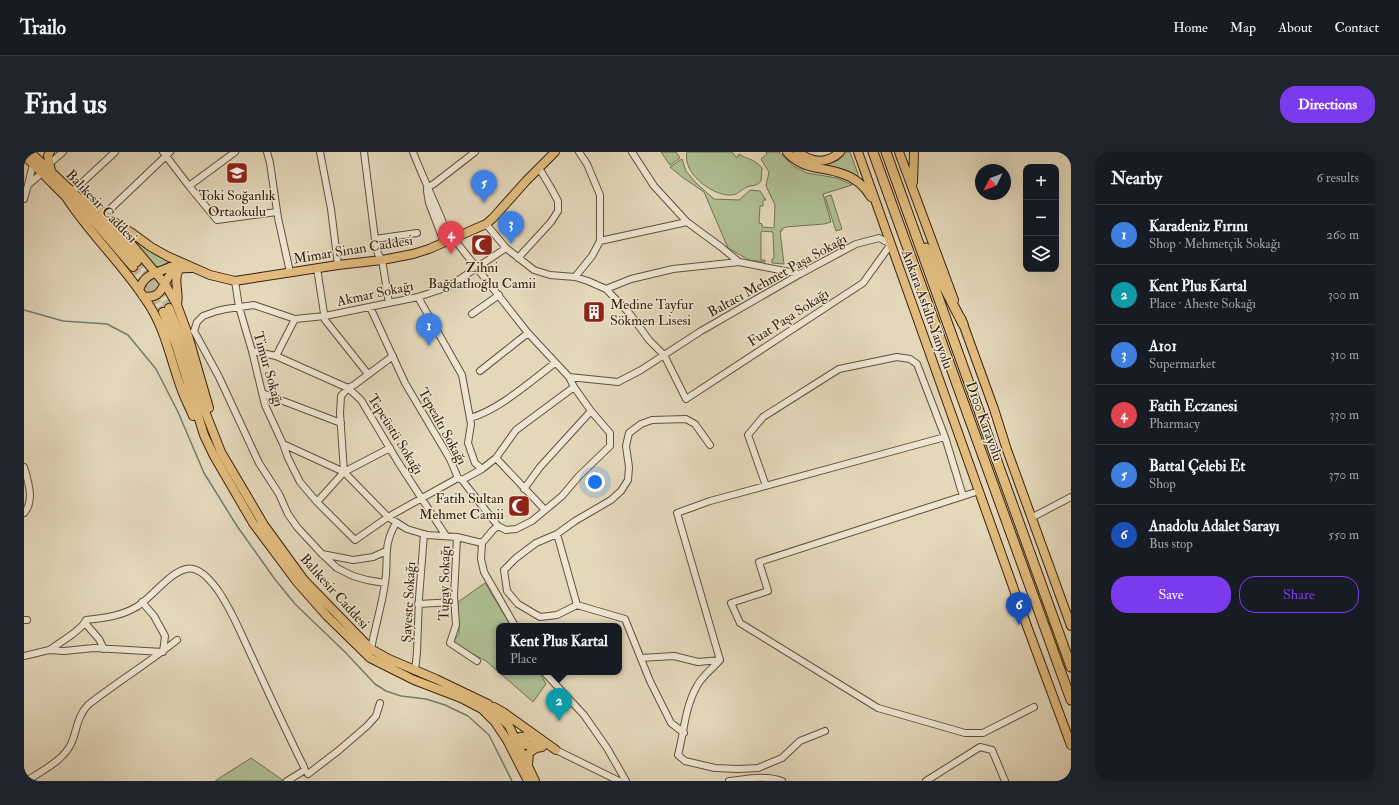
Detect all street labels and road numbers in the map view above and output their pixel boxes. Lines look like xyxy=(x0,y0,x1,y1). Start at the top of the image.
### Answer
street label: Balıkesir Caddesi xyxy=(62,166,141,247)
street label: Baltacı Mehmet Paşa Sokağı xyxy=(705,230,850,321)
street label: Mimar Sinan Caddesi xyxy=(292,232,414,267)
street label: Ankara Asfaltı Yanyolu xyxy=(897,246,957,372)
street label: Akmar Sokağı xyxy=(334,277,415,310)
street label: Fuat Paşa Sokağı xyxy=(744,285,832,350)
street label: Timur Sokağı xyxy=(250,330,287,409)
street label: D100 Karayolu xyxy=(961,379,1007,464)
street label: Tepealtı Sokağı xyxy=(414,385,471,468)
street label: Tepeüstü Sokağı xyxy=(363,391,427,478)
street label: Tugay Sokağı xyxy=(435,545,455,621)
street label: Balıkesir Caddesi xyxy=(296,550,373,633)
street label: Şayeste Sokağı xyxy=(398,561,420,643)

